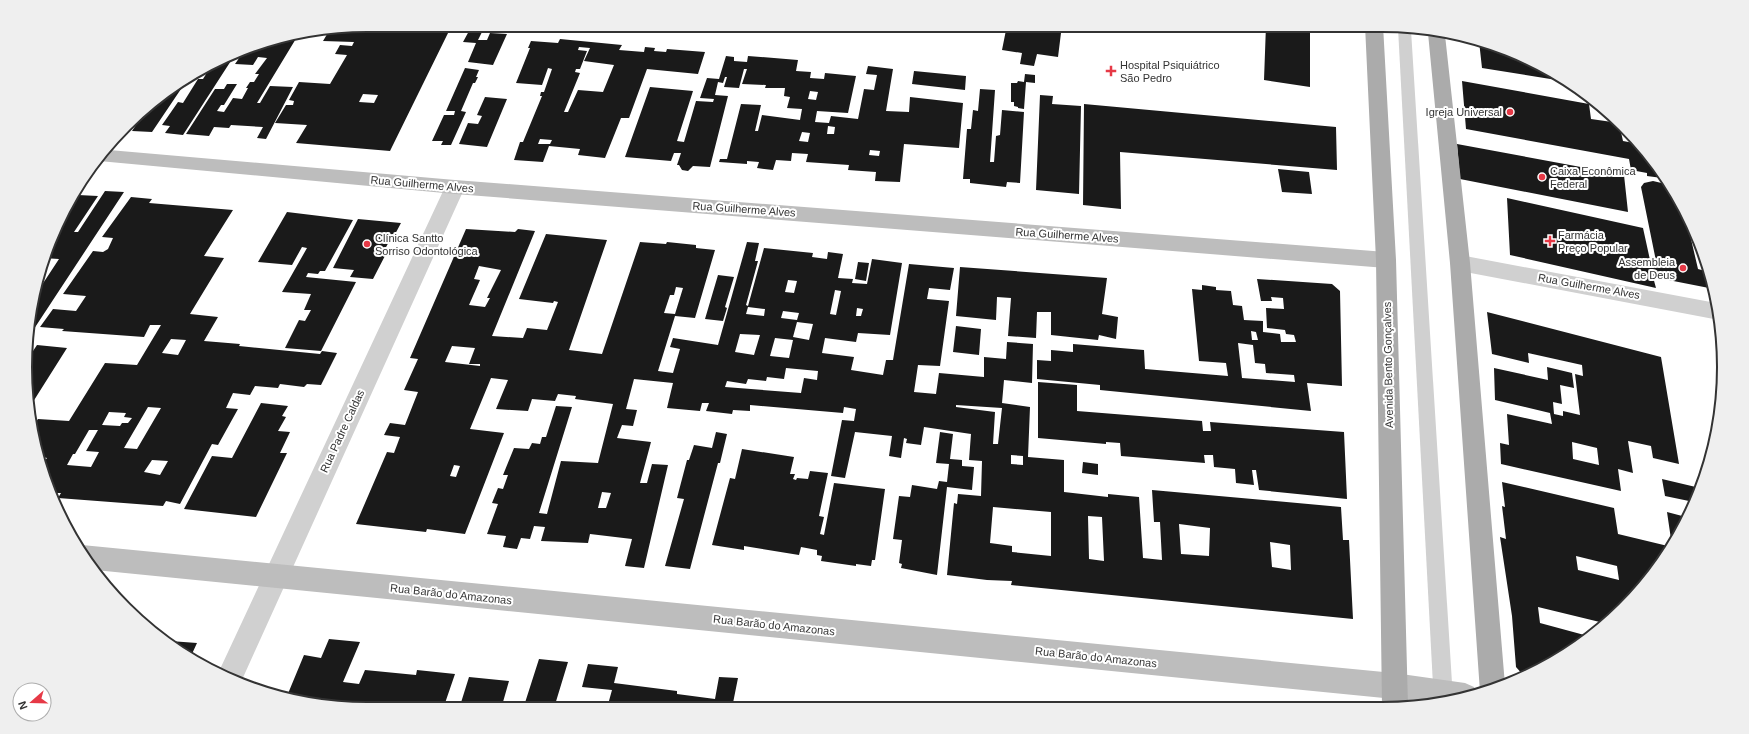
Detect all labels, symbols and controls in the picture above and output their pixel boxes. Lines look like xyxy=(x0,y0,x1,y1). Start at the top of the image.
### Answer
place label: Hospital Psiquiátrico São Pedro xyxy=(1120,59,1220,84)
marker: Hospital Psiquiátrico São Pedro xyxy=(1105,65,1117,77)
place label: Igreja Universal xyxy=(1426,106,1502,118)
marker: Igreja Universal xyxy=(1505,107,1515,117)
place label: Caixa Econômica Federal xyxy=(1550,165,1636,190)
marker: Caixa Econômica Federal xyxy=(1537,172,1547,182)
street label: Rua Guilherme Alves xyxy=(370,174,474,195)
street label: Rua Guilherme Alves xyxy=(692,199,796,219)
street label: Rua Guilherme Alves xyxy=(1015,225,1119,245)
place label: Farmácia Preço Popular xyxy=(1558,229,1628,254)
place label: Clínica Santto Sorriso Odontológica xyxy=(375,232,479,257)
marker: Farmácia Preço Popular xyxy=(1545,236,1555,246)
marker: Clínica Santto Sorriso Odontológica xyxy=(362,239,372,249)
place label: Assembleia de Deus xyxy=(1618,256,1676,281)
marker: Assembleia de Deus xyxy=(1678,263,1688,273)
street label: Rua Guilherme Alves xyxy=(1537,271,1641,301)
street label: Avenida Bento Gonçalves xyxy=(1381,301,1395,428)
street label: Rua Padre Caldas xyxy=(318,387,367,474)
street label: Rua Barão do Amazonas xyxy=(390,582,513,606)
street label: Rua Barão do Amazonas xyxy=(713,613,836,637)
street label: Rua Barão do Amazonas xyxy=(1035,645,1158,669)
north arrow xyxy=(12,682,52,722)
text: N xyxy=(16,700,30,711)

